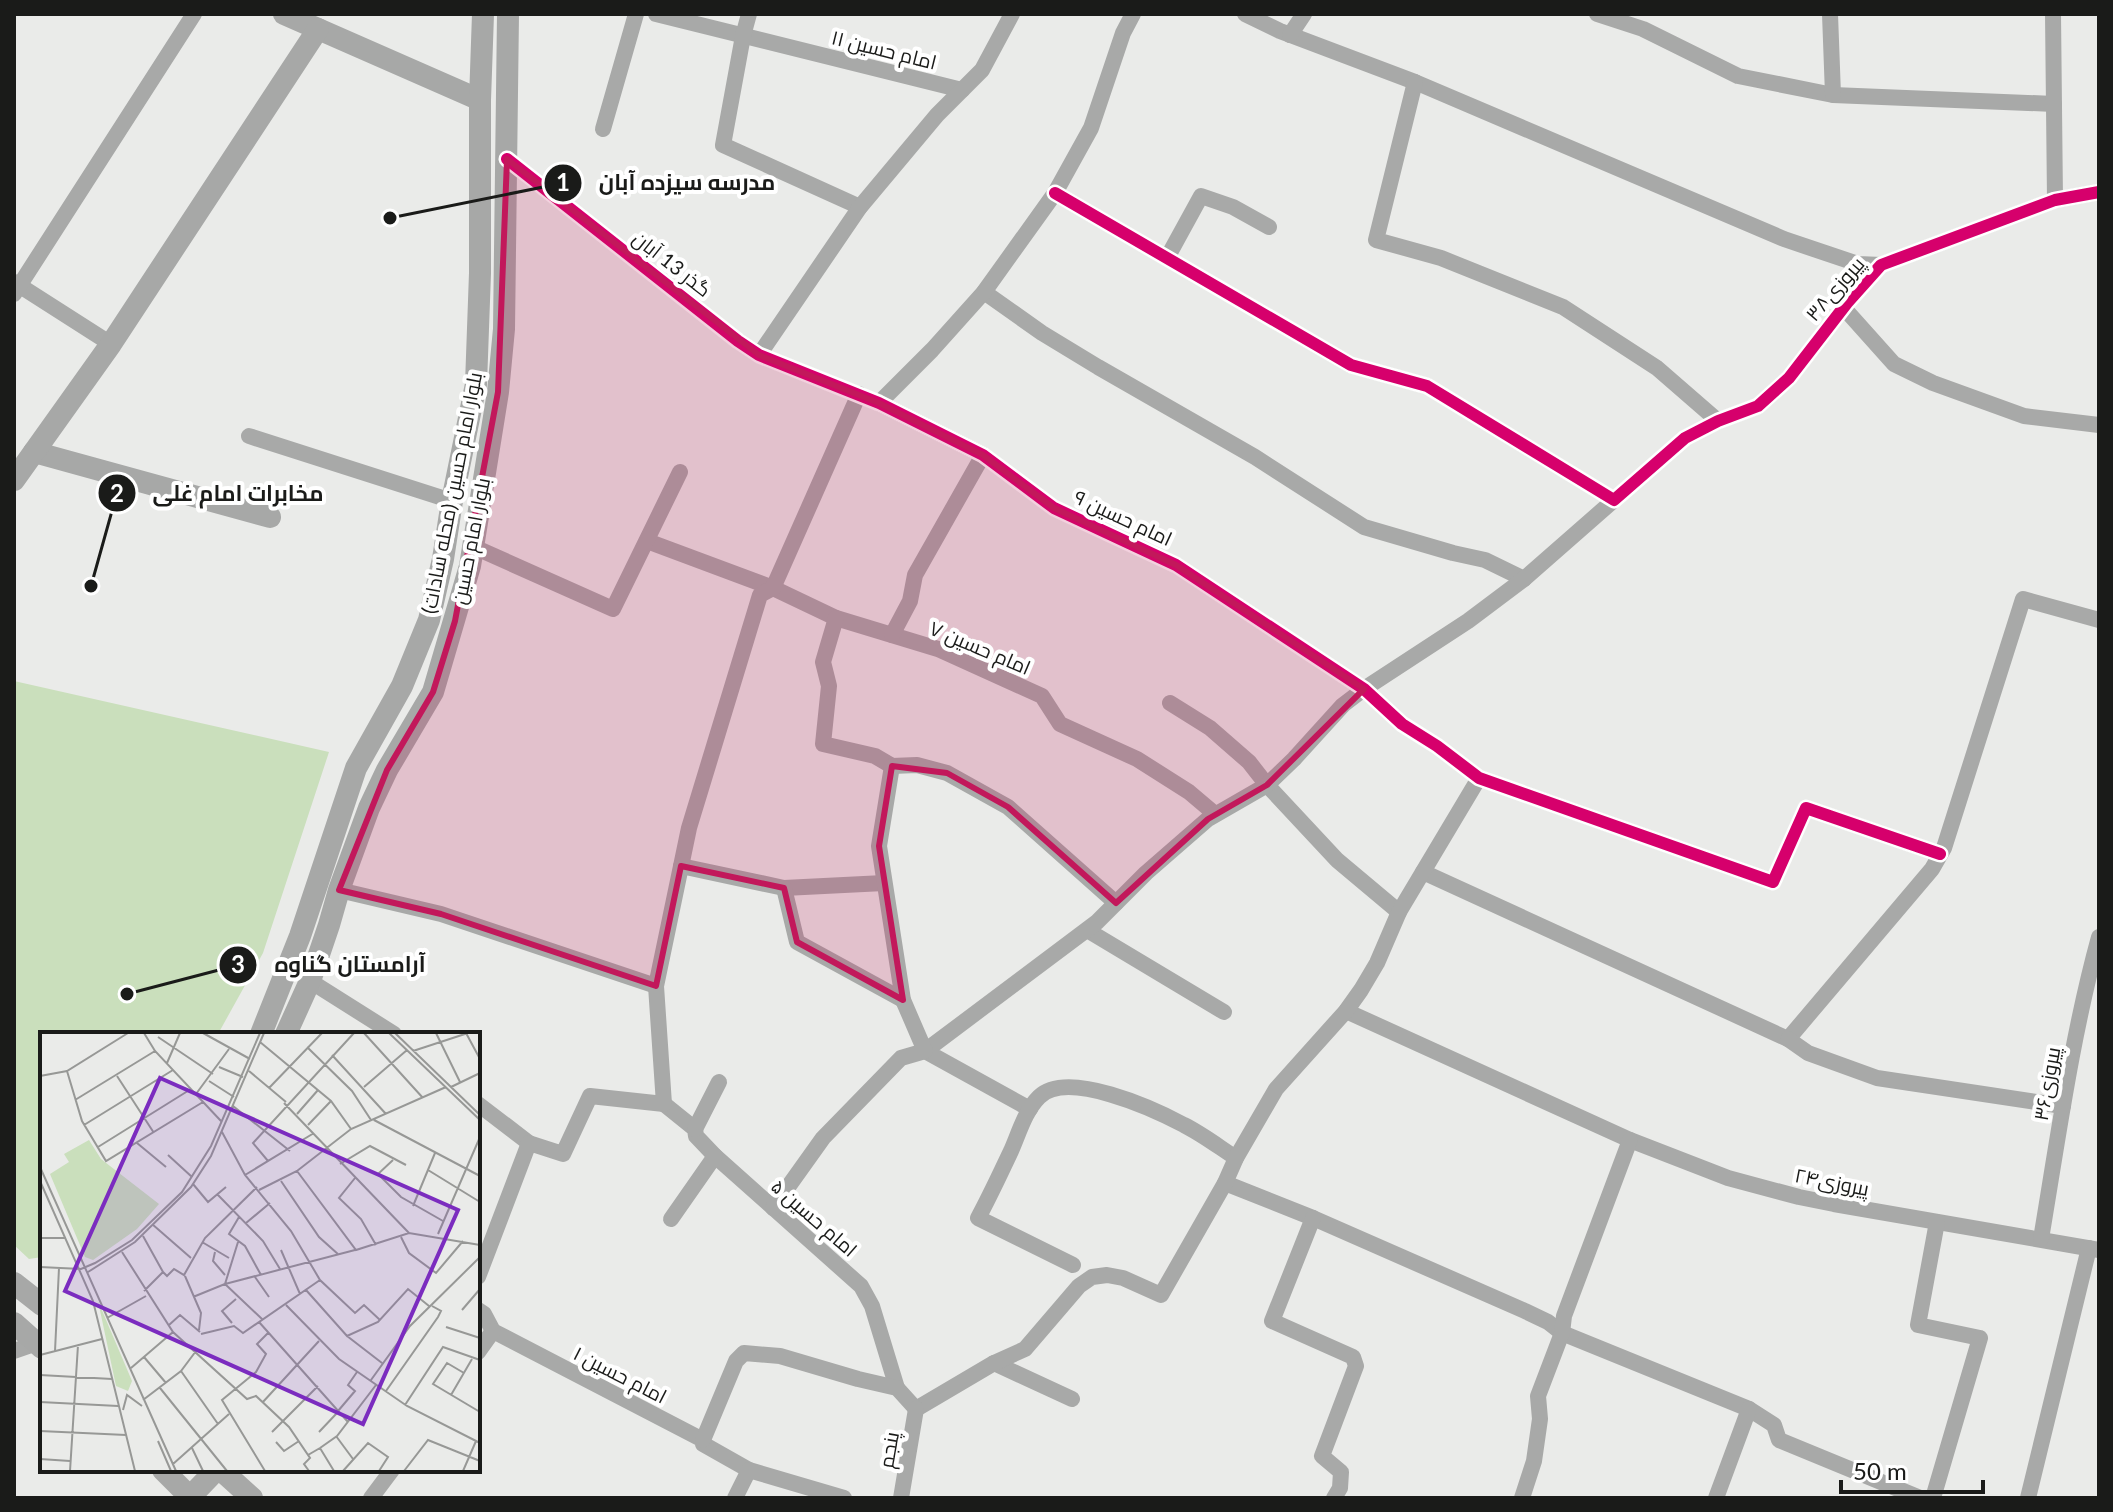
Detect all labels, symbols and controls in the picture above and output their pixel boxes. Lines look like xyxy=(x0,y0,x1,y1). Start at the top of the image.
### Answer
street label: امام حسین ۱۱ xyxy=(828,24,939,77)
callout: مدرسه سیزده آبان xyxy=(543,160,791,206)
text: 1 xyxy=(556,167,570,196)
text: مدرسه سیزده آبان xyxy=(599,168,775,196)
street label: گذر 13 آبان xyxy=(627,225,717,303)
street label: پیروزی۳۸ xyxy=(1800,251,1871,327)
street label: بلوار امام حسین (محله سادات) xyxy=(417,370,487,616)
callout: مخابرات امام غلی xyxy=(97,470,340,516)
street label: بلوار امام حسین xyxy=(447,476,495,606)
text: 2 xyxy=(110,478,124,507)
text: مخابرات امام غلی xyxy=(153,479,324,509)
street label: امام حسین ۹ xyxy=(1069,484,1176,553)
street label: امام حسین ۷ xyxy=(925,615,1035,682)
callout: آرامستان گناوه xyxy=(218,942,441,988)
text: 3 xyxy=(231,949,245,978)
text: آرامستان گناوه xyxy=(274,950,426,978)
inset map xyxy=(40,1032,480,1472)
street label: پیروزی۳۶ xyxy=(2028,1044,2066,1123)
street label: پیروزی۲۴ xyxy=(1793,1162,1872,1202)
street label: امام حسین ۵ xyxy=(765,1173,863,1263)
street label: امام حسین ۱ xyxy=(569,1340,671,1410)
street label: پنجم xyxy=(873,1429,906,1470)
scale bar xyxy=(1841,1444,1983,1494)
text: 50 m xyxy=(1853,1456,1907,1485)

